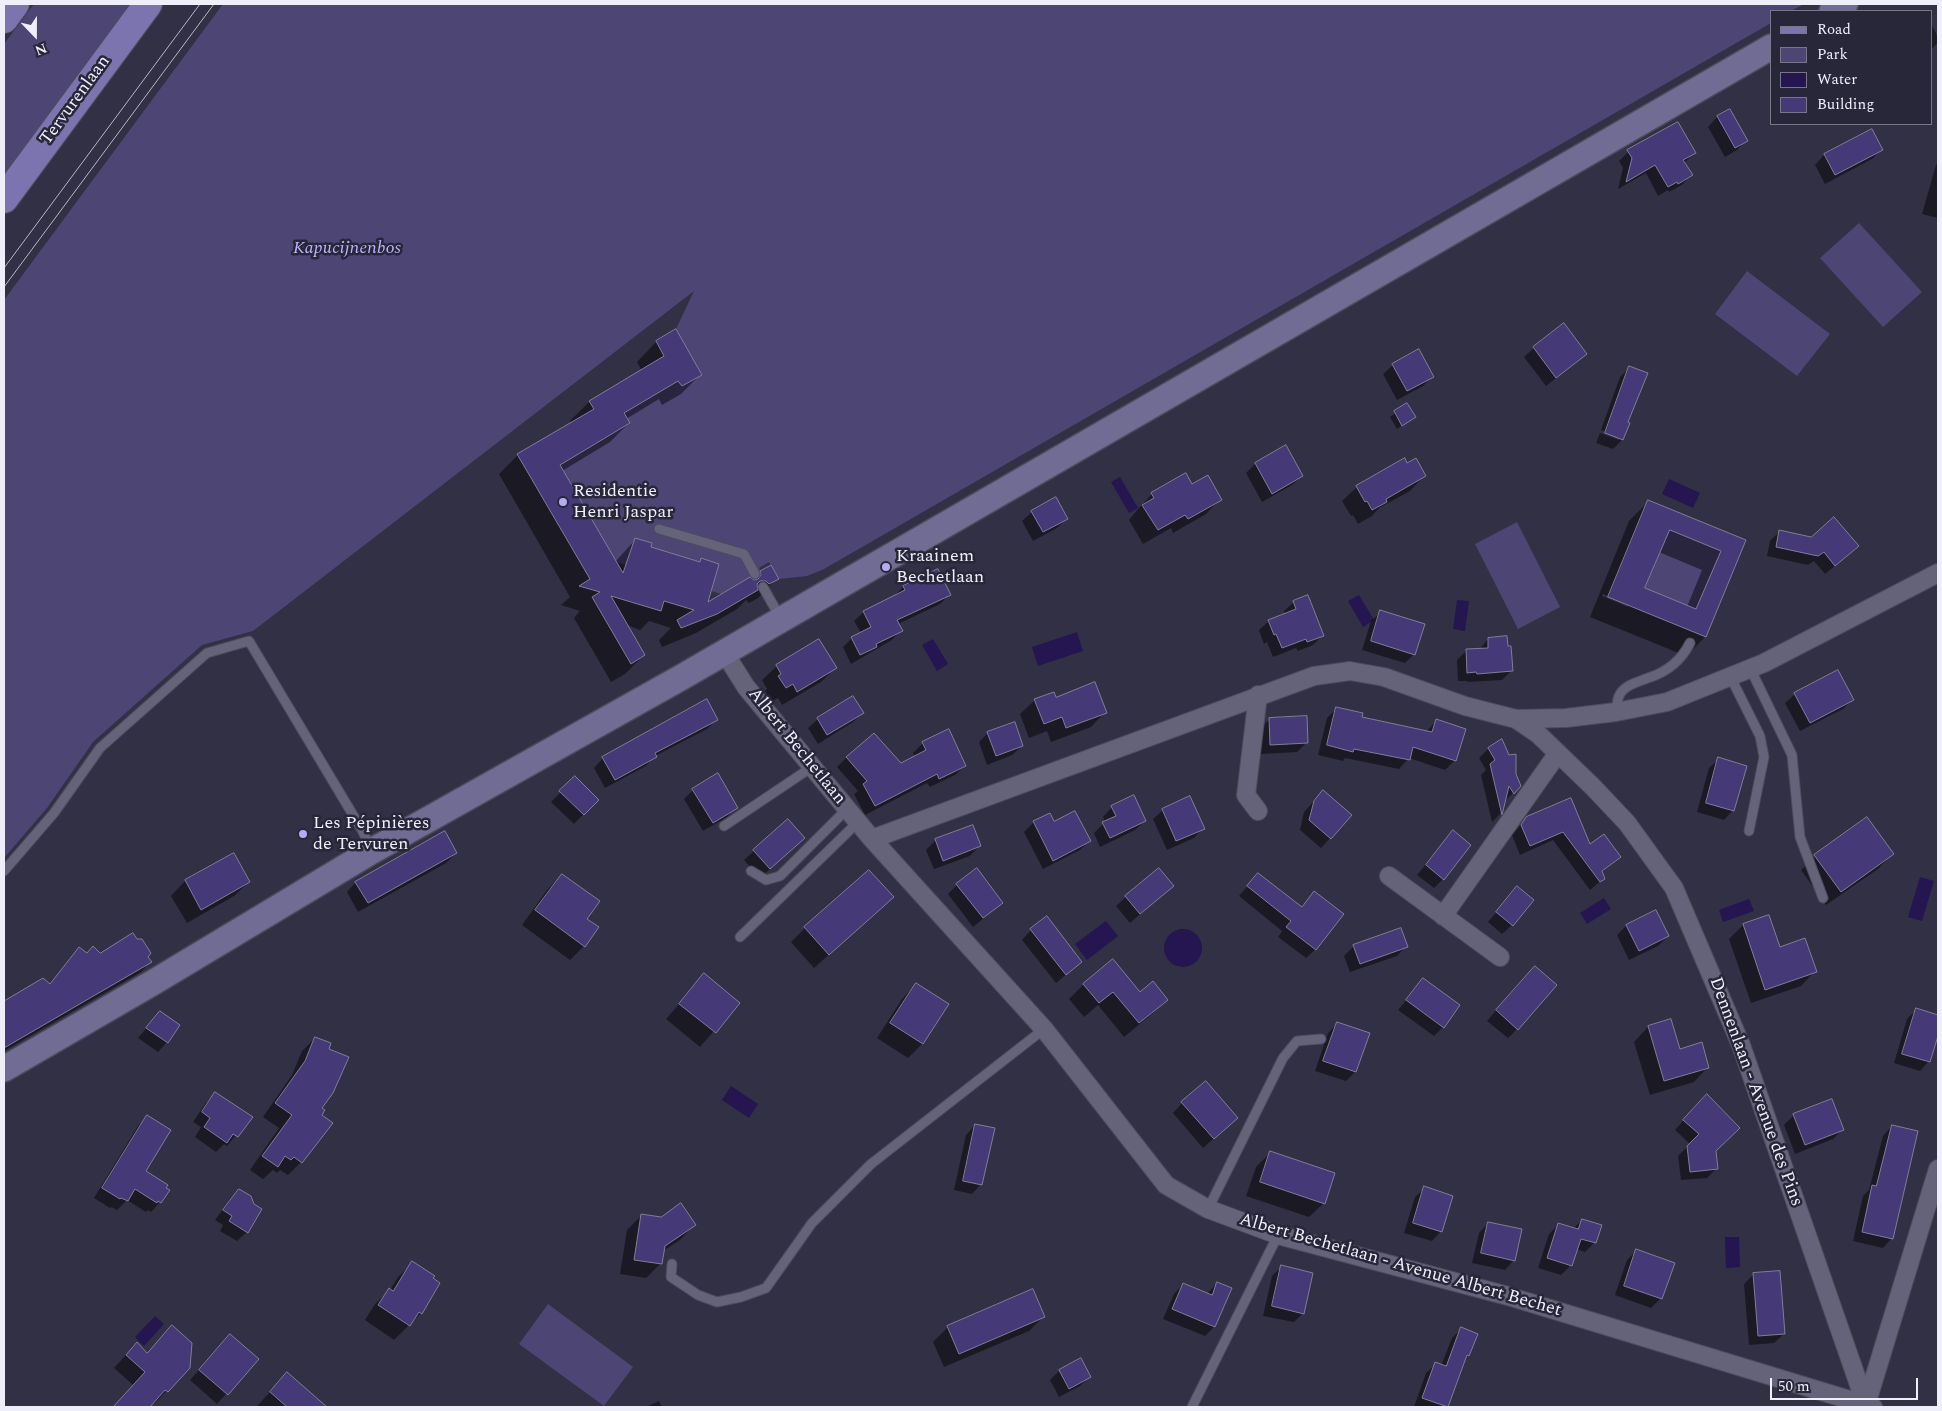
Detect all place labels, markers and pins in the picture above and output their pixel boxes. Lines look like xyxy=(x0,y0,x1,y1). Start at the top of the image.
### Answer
place label: Residentie Henri Jaspar xyxy=(573,481,673,524)
marker: Residentie Henri Jaspar xyxy=(557,496,569,508)
place label: Kraainem Bechetlaan xyxy=(896,546,984,588)
marker: Kraainem Bechetlaan xyxy=(880,561,892,573)
place label: Les Pépinières de Tervuren xyxy=(313,813,429,856)
marker: Les Pépinières de Tervuren xyxy=(297,828,309,840)

